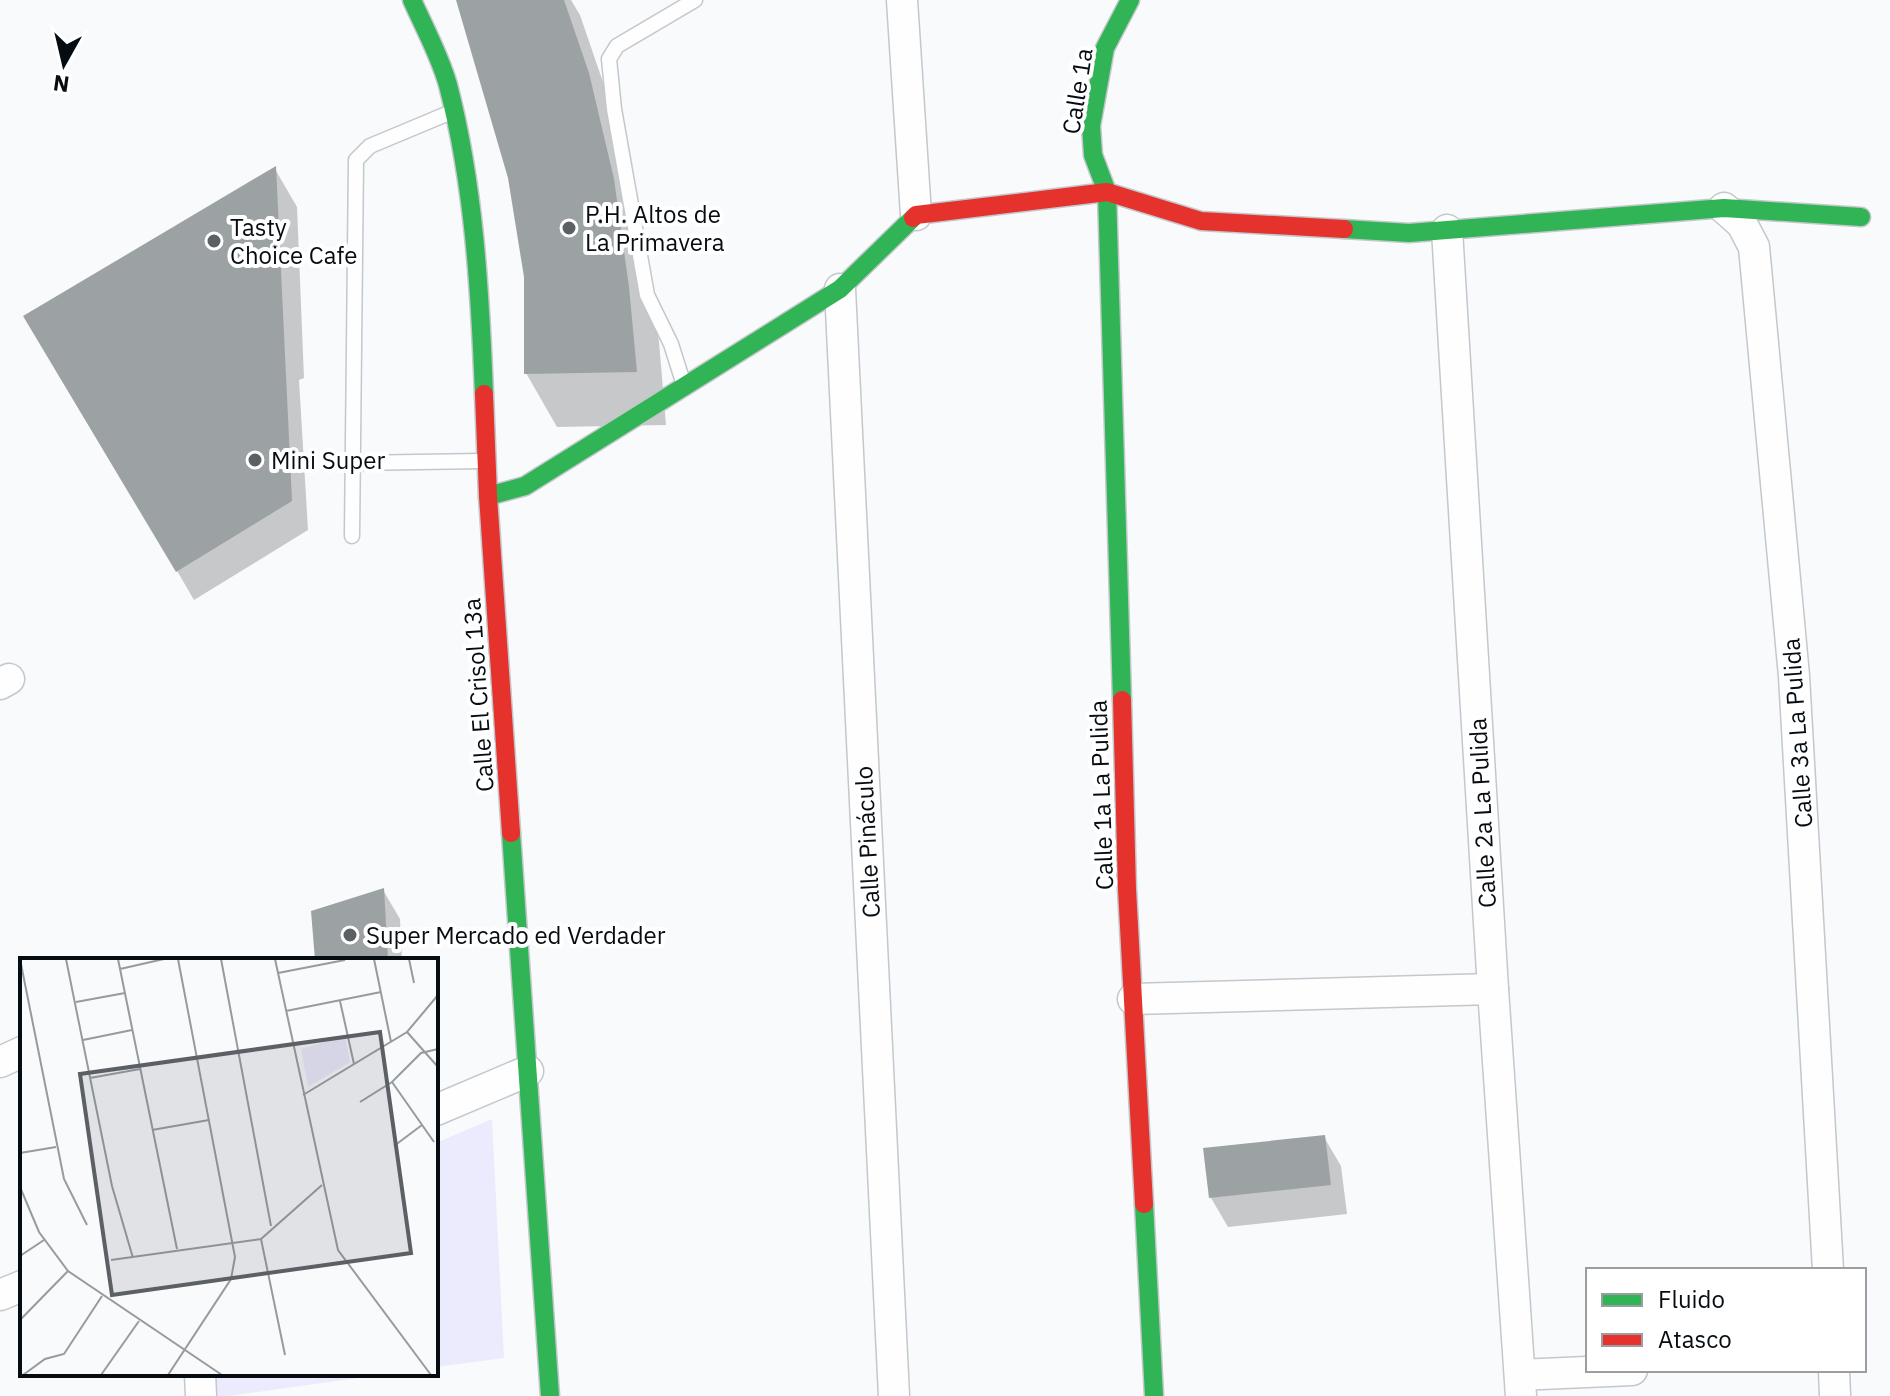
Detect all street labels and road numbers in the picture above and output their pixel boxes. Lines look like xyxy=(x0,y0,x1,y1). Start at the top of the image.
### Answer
street label: Calle 1a xyxy=(1054,45,1100,136)
street label: Calle El Crisol 13a xyxy=(455,597,501,793)
street label: Calle 3a La Pulida xyxy=(1774,637,1820,829)
street label: Calle 1a La Pulida xyxy=(1082,699,1120,891)
street label: Calle 2a La Pulida xyxy=(1461,717,1503,909)
street label: Calle Pináculo xyxy=(847,765,887,919)

